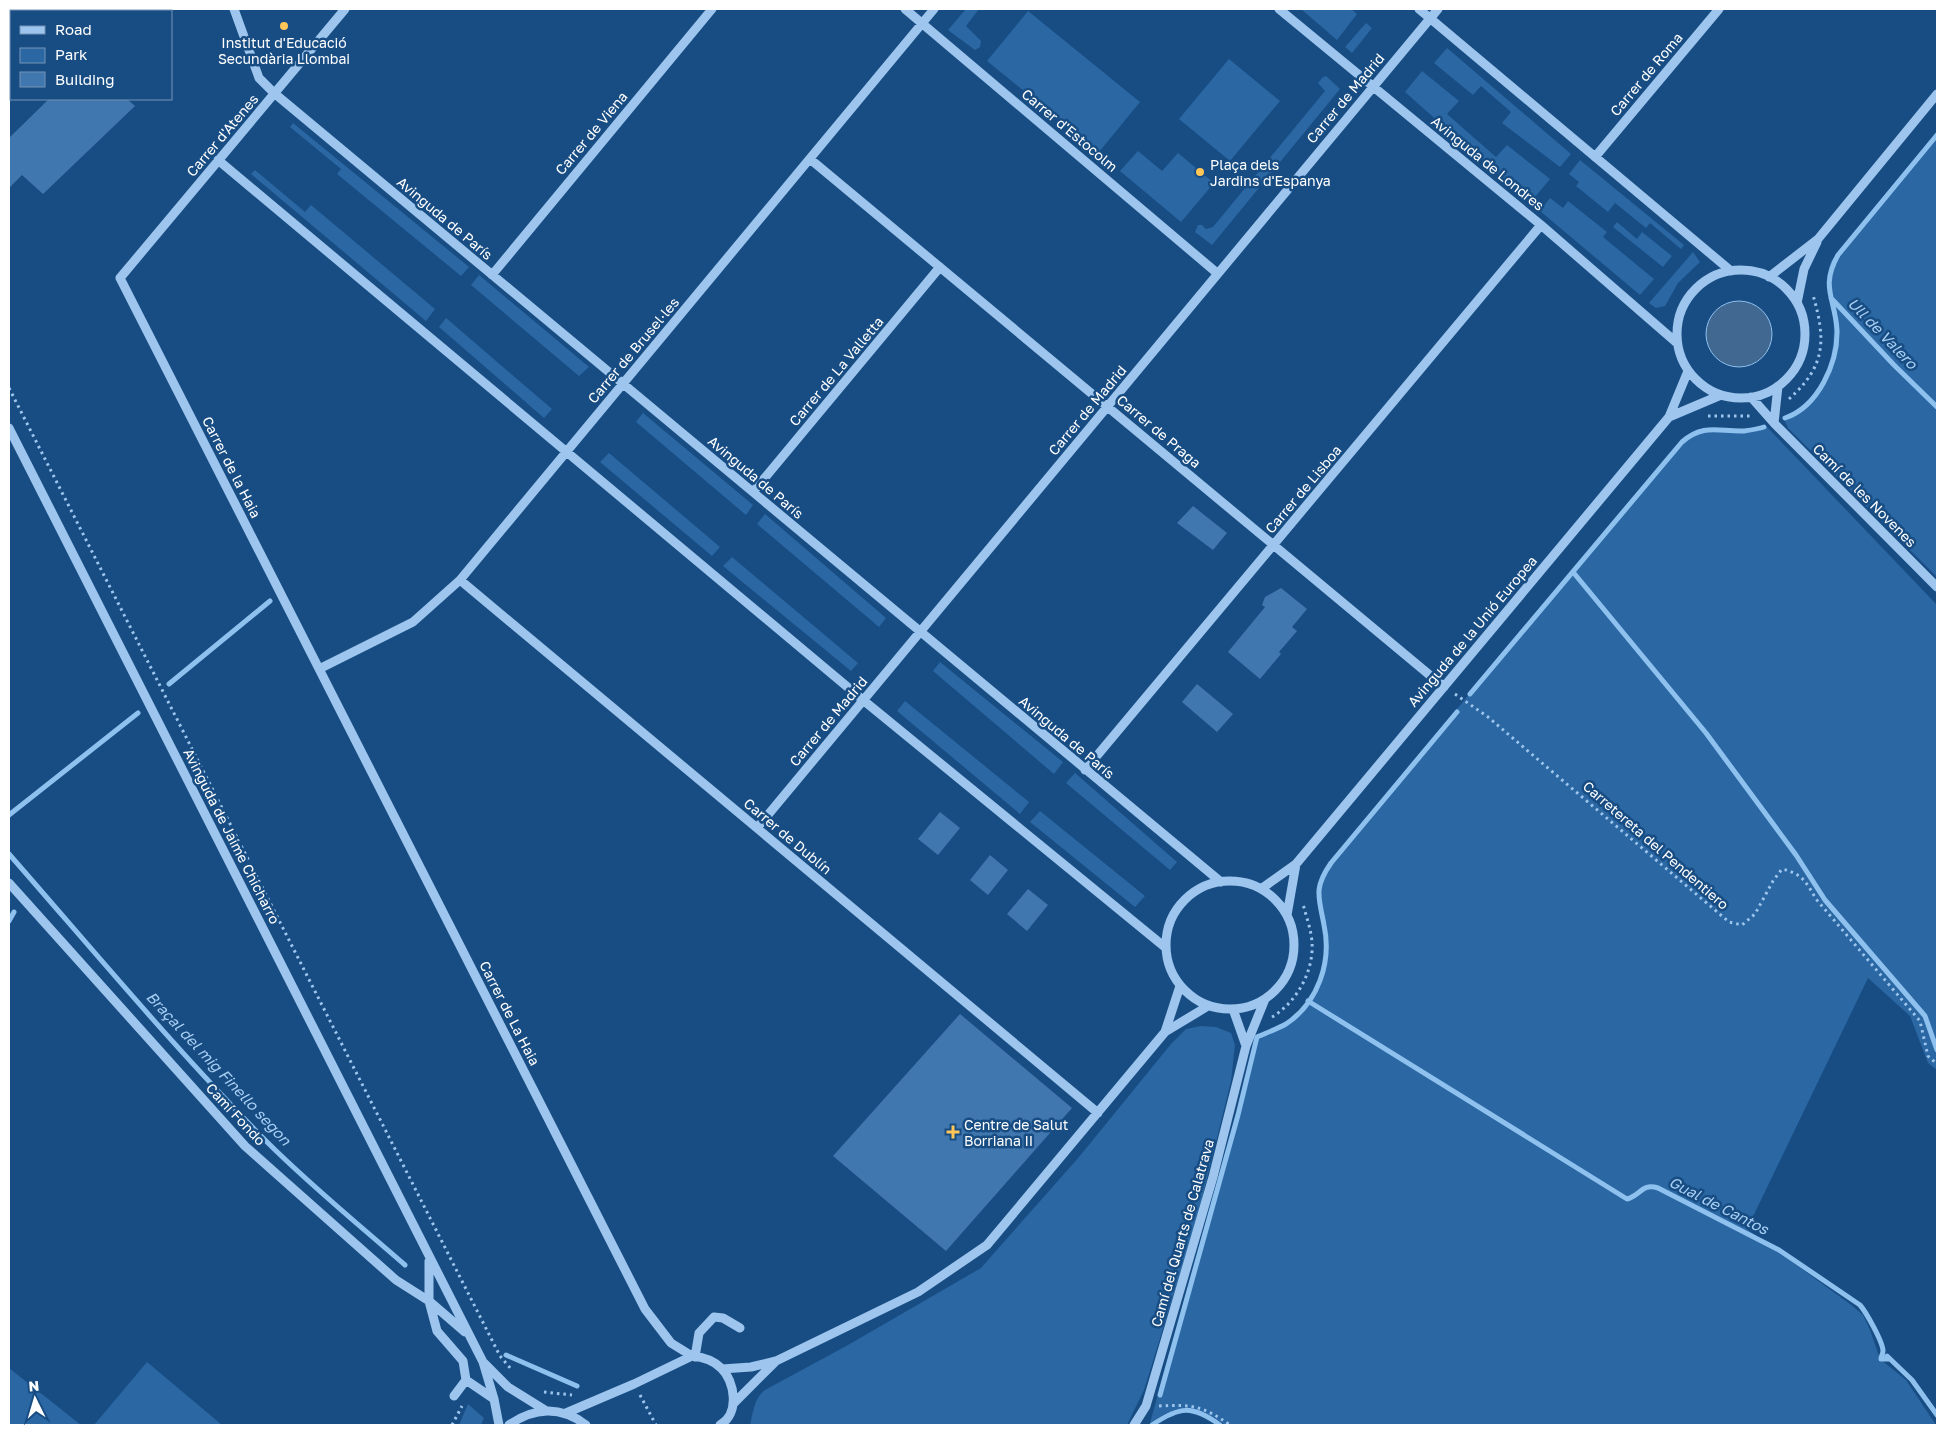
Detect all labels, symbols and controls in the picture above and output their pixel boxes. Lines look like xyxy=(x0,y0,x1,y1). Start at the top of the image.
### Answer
legend xyxy=(10,10,172,100)
text: Road xyxy=(55,20,92,38)
marker: Institut d'Educació Secundària Llombai xyxy=(278,20,290,32)
street label: Carrer de Roma xyxy=(1606,29,1686,119)
place label: Institut d'Educació Secundària Llombai xyxy=(218,34,350,67)
text: Park xyxy=(55,45,88,63)
street label: Carrer de Madrid xyxy=(1303,50,1387,146)
text: Building xyxy=(55,70,115,88)
street label: Carrer d'Estocolm xyxy=(1019,85,1121,175)
street label: Carrer de Viena xyxy=(551,88,631,178)
street label: Carrer d'Atenes xyxy=(183,90,261,180)
street label: Avinguda de Londres xyxy=(1428,112,1548,214)
place label: Plaça dels Jardins d'Espanya xyxy=(1210,156,1331,189)
marker: Plaça dels Jardins d'Espanya xyxy=(1194,166,1206,178)
street label: Avinguda de París xyxy=(394,173,496,263)
street label: Carrer de Brusel·les xyxy=(584,294,682,406)
water label: Ull de Valero xyxy=(1845,294,1922,373)
street label: Carrer de La Valletta xyxy=(785,313,887,429)
street label: Carrer de Madrid xyxy=(1045,362,1129,458)
street label: Carrer de Praga xyxy=(1114,391,1204,471)
street label: Carrer de la Haia xyxy=(199,413,265,521)
street label: Avinguda de París xyxy=(705,432,807,522)
street label: Camí de les Novenes xyxy=(1810,440,1920,550)
street label: Carrer de Lisboa xyxy=(1261,442,1345,536)
street label: Avinguda de la Unió Europea xyxy=(1404,552,1540,710)
street label: Carrer de Madrid xyxy=(786,673,870,769)
street label: Avinguda de París xyxy=(1016,692,1118,782)
street label: Avinguda de Jaime Chicharro xyxy=(180,745,284,927)
street label: Carretereta del Pendentiero xyxy=(1580,777,1732,913)
street label: Carrer de Dublín xyxy=(741,794,835,878)
street label: Carrer de La Haia xyxy=(476,958,544,1068)
water label: Braçal del mig Finello segon xyxy=(142,988,295,1150)
street label: Camí Fondo xyxy=(203,1079,269,1149)
place label: Centre de Salut Borriana II xyxy=(964,1116,1068,1149)
marker: Centre de Salut Borriana II xyxy=(946,1125,960,1139)
street label: Camí del Quarts de Calatrava xyxy=(1147,1137,1217,1329)
water label: Gual de Cantos xyxy=(1666,1172,1773,1238)
north arrow xyxy=(10,1374,60,1424)
text: N xyxy=(28,1377,40,1394)

